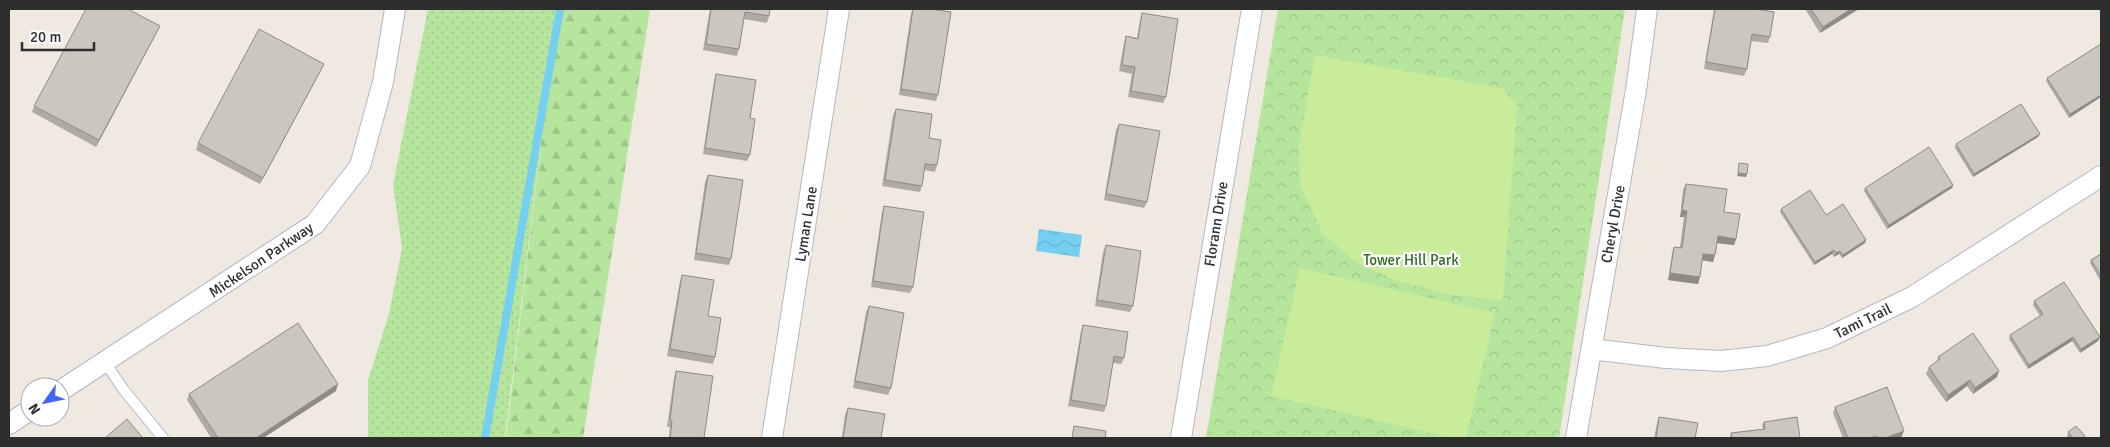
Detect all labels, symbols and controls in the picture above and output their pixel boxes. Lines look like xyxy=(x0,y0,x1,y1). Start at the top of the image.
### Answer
scale bar xyxy=(22,20,95,52)
text: 20 m xyxy=(30,28,61,46)
street label: Florann Drive xyxy=(1200,180,1232,268)
street label: Cheryl Drive xyxy=(1597,184,1629,264)
street label: Lyman Lane xyxy=(791,185,821,263)
street label: Mickelson Parkway xyxy=(205,218,317,302)
park label: Tower Hill Park xyxy=(1363,251,1459,269)
street label: Tami Trail xyxy=(1831,299,1895,343)
north arrow xyxy=(20,377,70,427)
text: N xyxy=(25,400,44,418)

